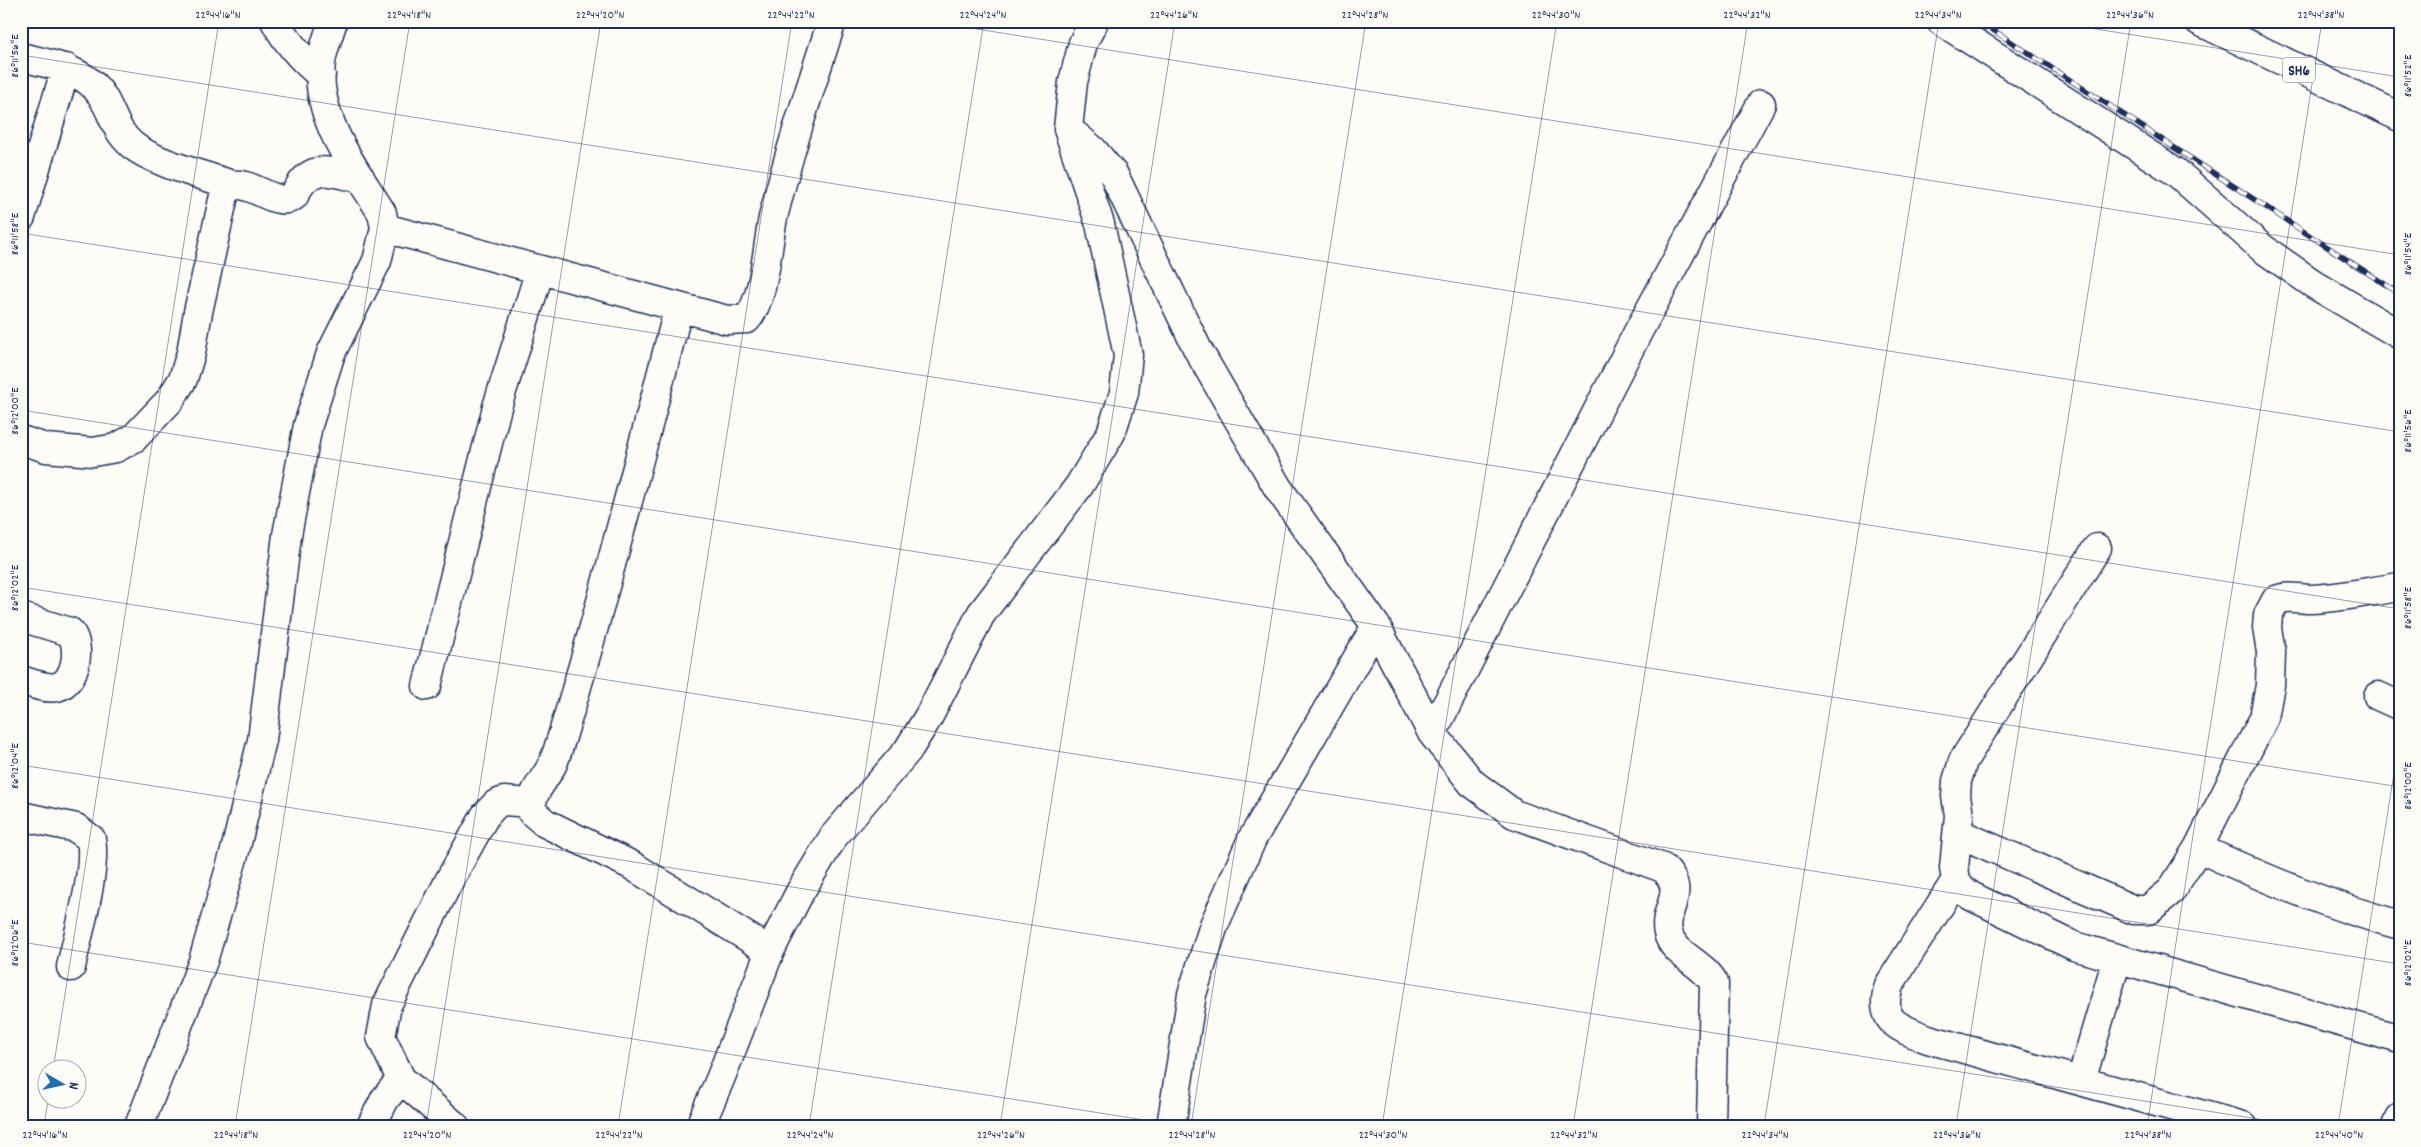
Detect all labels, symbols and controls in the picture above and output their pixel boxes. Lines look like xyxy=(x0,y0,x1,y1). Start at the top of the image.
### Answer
text: 22°44'16"N xyxy=(195,7,241,24)
text: 22°44'18"N xyxy=(387,7,431,24)
text: 22°44'20"N xyxy=(576,7,624,24)
text: 22°44'22"N xyxy=(767,7,815,24)
text: 22°44'24"N xyxy=(959,7,1007,24)
text: 22°44'26"N xyxy=(1150,7,1198,24)
text: 22°44'28"N xyxy=(1342,7,1389,24)
text: 22°44'30"N xyxy=(1532,7,1580,24)
text: 22°44'32"N xyxy=(1723,7,1771,24)
text: 22°44'34"N xyxy=(1914,7,1962,24)
text: 22°44'36"N xyxy=(2106,7,2154,24)
text: 22°44'38"N xyxy=(2297,7,2345,24)
text: 86°11'56"E xyxy=(7,34,24,78)
text: 86°11'52"E xyxy=(2400,54,2417,97)
road number: SH6 xyxy=(2283,58,2315,82)
text: 86°11'58"E xyxy=(7,212,24,255)
text: 86°11'54"E xyxy=(2400,232,2417,275)
text: 86°12'00"E xyxy=(7,387,24,435)
text: 86°11'56"E xyxy=(2400,409,2417,453)
text: 86°12'02"E xyxy=(7,564,24,611)
text: 86°11'58"E xyxy=(2400,586,2417,629)
text: 86°12'04"E xyxy=(7,742,24,789)
text: 86°12'00"E xyxy=(2400,762,2417,810)
text: 86°12'06"E xyxy=(7,919,24,966)
text: 86°12'02"E xyxy=(2400,939,2417,986)
north arrow xyxy=(38,1060,88,1110)
text: N xyxy=(62,1081,83,1091)
text: 22°44'16"N xyxy=(22,1127,68,1144)
text: 22°44'18"N xyxy=(214,1127,258,1144)
text: 22°44'20"N xyxy=(403,1127,451,1144)
text: 22°44'22"N xyxy=(595,1127,643,1144)
text: 22°44'24"N xyxy=(786,1127,834,1144)
text: 22°44'26"N xyxy=(977,1127,1025,1144)
text: 22°44'28"N xyxy=(1169,1127,1216,1144)
text: 22°44'30"N xyxy=(1359,1127,1407,1144)
text: 22°44'32"N xyxy=(1550,1127,1598,1144)
text: 22°44'34"N xyxy=(1741,1127,1789,1144)
text: 22°44'36"N xyxy=(1933,1127,1981,1144)
text: 22°44'38"N xyxy=(2124,1127,2172,1144)
text: 22°44'40"N xyxy=(2315,1127,2363,1144)

